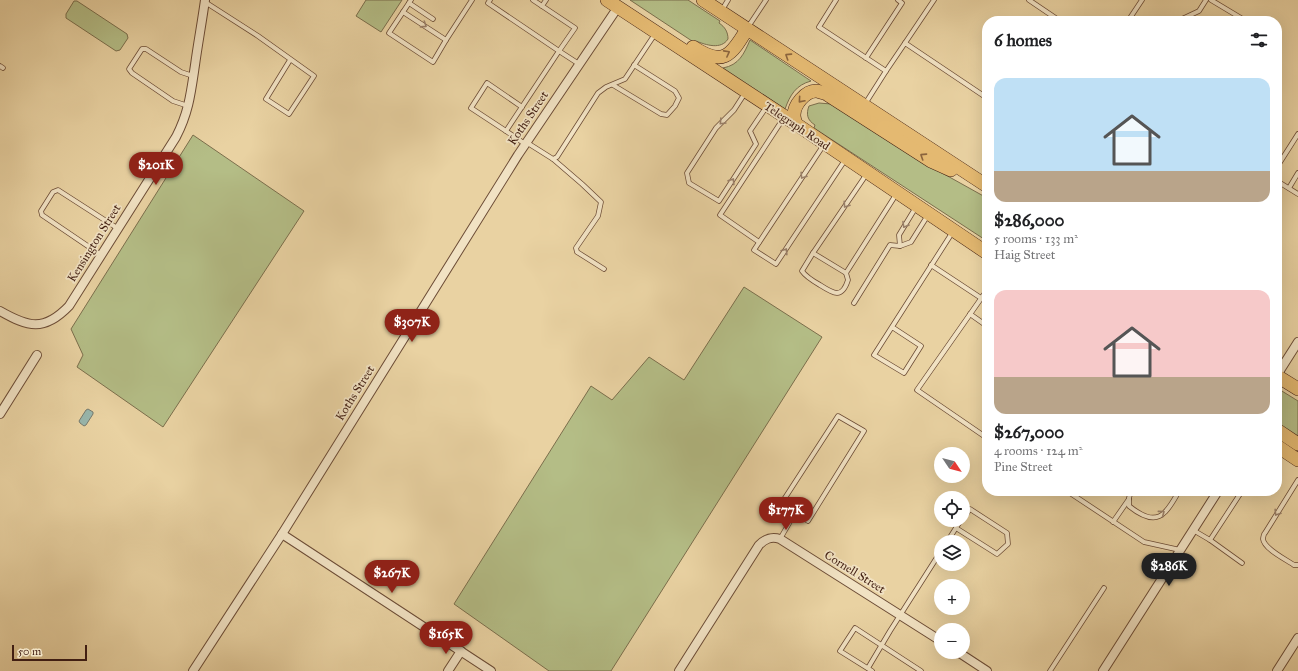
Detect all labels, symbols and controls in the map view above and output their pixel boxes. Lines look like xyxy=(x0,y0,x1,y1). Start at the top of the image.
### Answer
one-way arrow xyxy=(420,21,427,28)
icon: filters xyxy=(1248,29,1270,51)
text: 6 homes xyxy=(994,30,1052,51)
one-way arrow xyxy=(723,51,730,58)
one-way arrow xyxy=(785,53,792,60)
street label: Koths Street xyxy=(505,88,552,148)
one-way arrow xyxy=(799,95,806,103)
street label: Telegraph Road xyxy=(761,99,833,154)
icon: home xyxy=(1096,104,1168,176)
one-way arrow xyxy=(719,117,727,125)
pin: $201K xyxy=(128,152,184,186)
one-way arrow xyxy=(920,153,927,161)
text: $201K xyxy=(138,157,174,173)
one-way arrow xyxy=(800,172,808,179)
one-way arrow xyxy=(727,178,734,185)
street label: Kensington Street xyxy=(65,201,125,285)
one-way arrow xyxy=(843,201,851,208)
text: $286,000 xyxy=(994,210,1064,231)
one-way arrow xyxy=(902,221,909,228)
text: 5 rooms · 133 m² xyxy=(994,231,1078,247)
text: Haig Street xyxy=(994,247,1055,263)
one-way arrow xyxy=(780,248,787,255)
pin: $307K xyxy=(384,309,440,343)
text: $307K xyxy=(394,314,430,330)
icon: home xyxy=(1096,316,1168,388)
street label: Koths Street xyxy=(333,362,378,423)
text: $267,000 xyxy=(994,422,1064,443)
text: 4 rooms · 124 m² xyxy=(994,443,1083,459)
north arrow xyxy=(934,447,970,483)
map controls xyxy=(934,447,970,659)
text: Pine Street xyxy=(994,459,1053,475)
button: locate xyxy=(934,491,970,527)
pin: $177K xyxy=(758,497,814,531)
text: $177K xyxy=(768,502,804,518)
one-way arrow xyxy=(1274,509,1282,516)
one-way arrow xyxy=(1157,511,1164,518)
button: layers xyxy=(934,535,970,571)
street label: Cornell Street xyxy=(822,548,889,597)
pin: $286K xyxy=(1141,553,1197,587)
text: $286K xyxy=(1150,558,1188,574)
pin: $267K xyxy=(364,560,420,594)
text: $267K xyxy=(373,565,411,581)
button: + xyxy=(934,579,970,615)
pin: $165K xyxy=(418,621,474,655)
button: − xyxy=(934,623,970,659)
text: $165K xyxy=(429,626,463,642)
scale bar xyxy=(12,643,87,662)
text: 50 m xyxy=(18,645,41,658)

